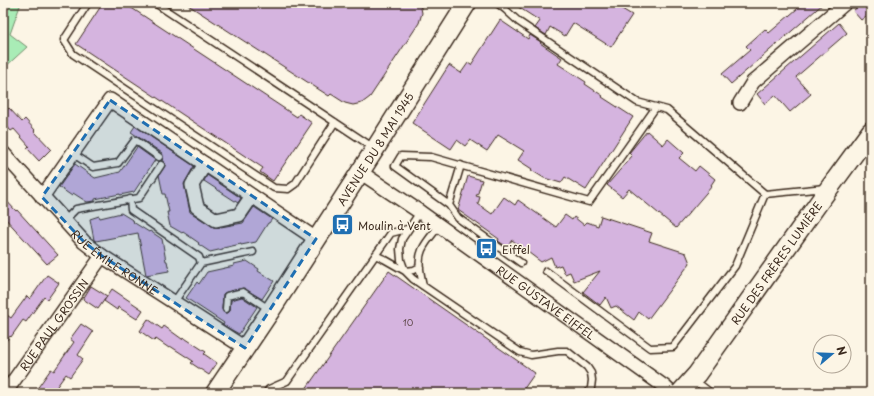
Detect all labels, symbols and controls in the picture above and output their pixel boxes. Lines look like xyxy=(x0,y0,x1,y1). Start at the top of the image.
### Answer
street label: AVENUE DU 8 MAI 1945 xyxy=(332,89,417,209)
street label: RUE DES FRÈRES LUMIÈRE xyxy=(726,198,826,328)
bus stop icon: Moulin à Vent xyxy=(330,212,356,238)
place label: Moulin à Vent xyxy=(358,217,431,234)
street label: RUE ÉMILE RONNE xyxy=(68,225,162,299)
bus stop icon: Eiffel xyxy=(473,236,499,262)
place label: Eiffel xyxy=(502,241,530,258)
street label: RUE GUSTAVE EIFFEL xyxy=(493,261,599,343)
street label: RUE PAUL GROSSIN xyxy=(15,275,92,374)
house number: 10 xyxy=(403,315,414,329)
north arrow xyxy=(812,334,852,374)
text: N xyxy=(832,344,851,358)

